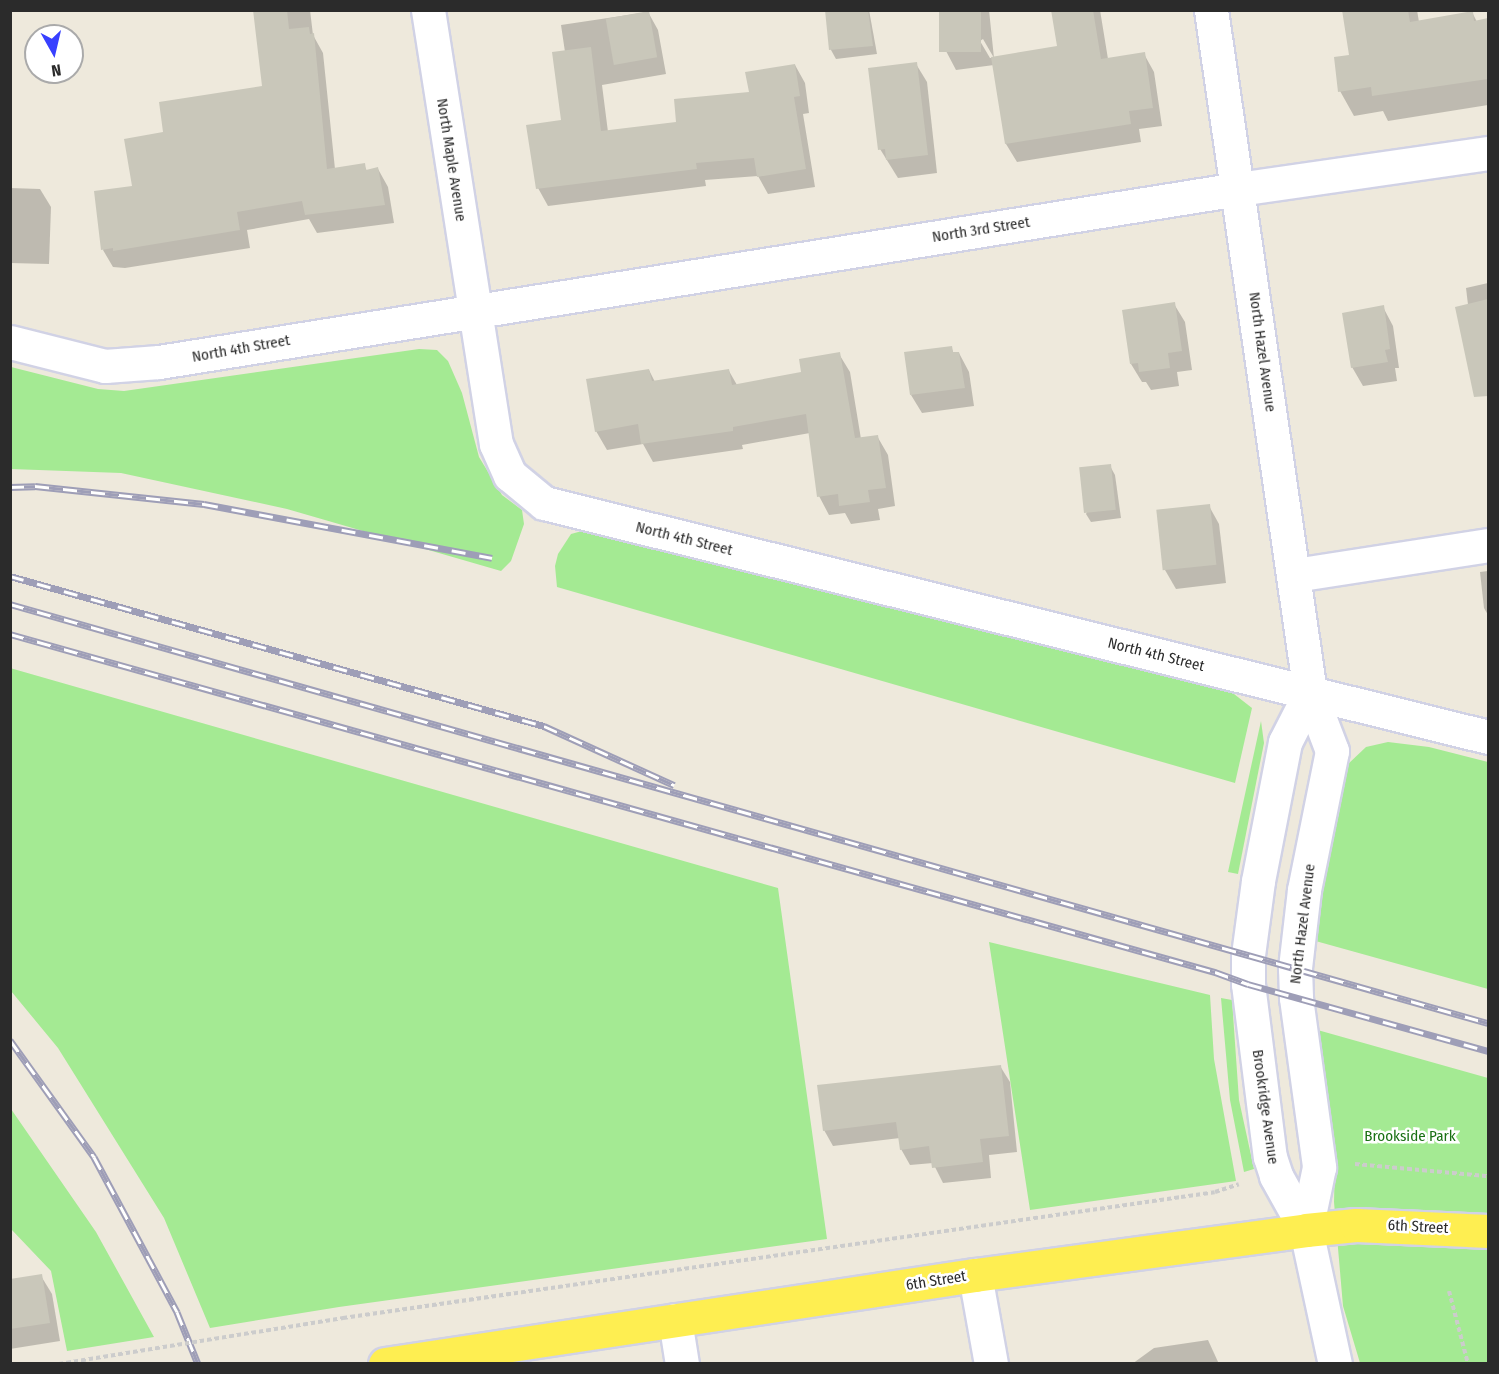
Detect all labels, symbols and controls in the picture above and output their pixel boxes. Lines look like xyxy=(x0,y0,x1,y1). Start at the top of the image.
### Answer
north arrow xyxy=(24,24,84,84)
text: N xyxy=(50,60,62,80)
street label: North Maple Avenue xyxy=(432,97,470,223)
street label: North 3rd Street xyxy=(931,213,1031,247)
street label: North Hazel Avenue xyxy=(1245,291,1279,413)
street label: North 4th Street xyxy=(191,332,291,366)
street label: North 4th Street xyxy=(634,518,734,560)
street label: North 4th Street xyxy=(1106,634,1206,676)
street label: North Hazel Avenue xyxy=(1287,863,1319,985)
street label: Brookridge Avenue xyxy=(1248,1048,1282,1166)
park label: Brookside Park xyxy=(1364,1128,1456,1146)
street label: 6th Street xyxy=(1387,1216,1449,1238)
street label: 6th Street xyxy=(905,1267,967,1295)

